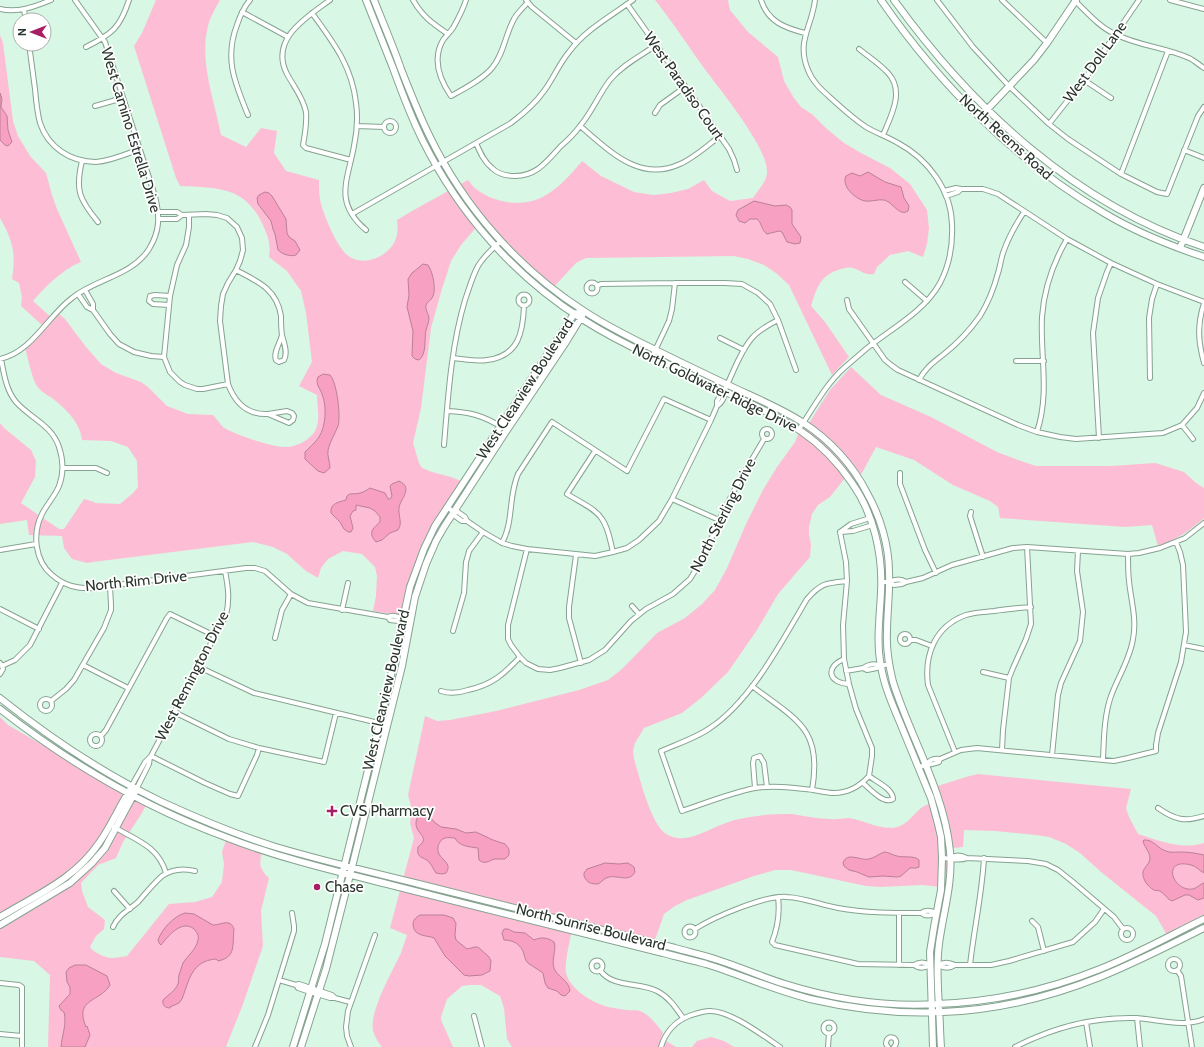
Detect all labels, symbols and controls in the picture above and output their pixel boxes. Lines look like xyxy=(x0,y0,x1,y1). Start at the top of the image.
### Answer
north arrow xyxy=(12,12,52,52)
street label: West Doll Lane xyxy=(1059,18,1131,106)
text: N xyxy=(15,28,29,36)
street label: West Paradiso Court xyxy=(640,29,728,143)
street label: West Camino Estrella Drive xyxy=(97,45,165,215)
street label: North Reems Road xyxy=(956,90,1056,184)
street label: West Clearview Boulevard xyxy=(473,315,577,463)
street label: North Goldwater Ridge Drive xyxy=(630,340,801,436)
street label: North Sterling Drive xyxy=(687,455,760,575)
street label: North Rim Drive xyxy=(84,567,188,595)
street label: West Remington Drive xyxy=(151,608,233,744)
street label: West Clearview Boulevard xyxy=(359,608,413,772)
place label: CVS Pharmacy xyxy=(340,802,434,820)
marker: CVS Pharmacy xyxy=(327,806,337,816)
place label: Chase xyxy=(325,878,364,896)
marker: Chase xyxy=(312,882,322,892)
street label: North Sunrise Boulevard xyxy=(514,900,668,954)

